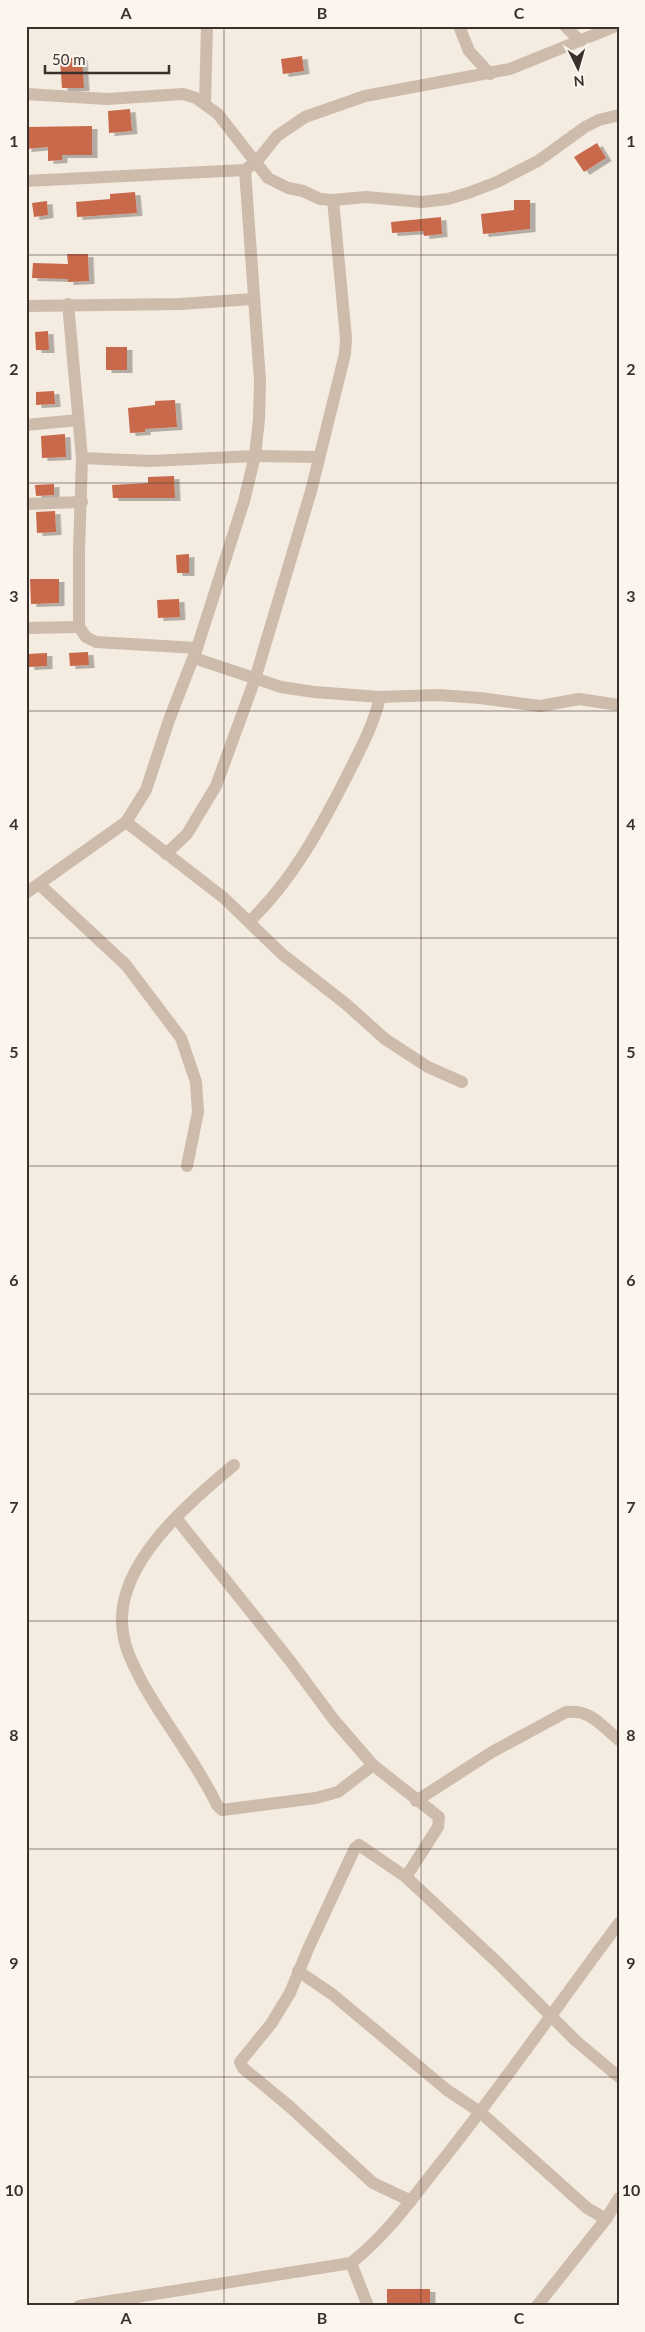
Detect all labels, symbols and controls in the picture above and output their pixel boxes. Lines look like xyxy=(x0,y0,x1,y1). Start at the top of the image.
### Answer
text: A xyxy=(119,3,132,22)
text: B xyxy=(317,3,327,22)
text: C xyxy=(514,3,525,22)
scale bar xyxy=(45,42,169,74)
north arrow xyxy=(552,42,602,92)
text: 50 m xyxy=(52,50,86,68)
text: N xyxy=(573,73,585,90)
text: 1 xyxy=(9,131,19,150)
text: 1 xyxy=(626,131,636,150)
text: 2 xyxy=(9,359,19,378)
text: 2 xyxy=(626,359,636,378)
text: 3 xyxy=(9,586,19,605)
text: 3 xyxy=(626,586,636,605)
text: 4 xyxy=(9,814,19,833)
text: 4 xyxy=(626,814,636,833)
text: 5 xyxy=(9,1042,19,1061)
text: 5 xyxy=(626,1042,636,1061)
text: 6 xyxy=(9,1270,19,1289)
text: 6 xyxy=(626,1270,636,1289)
text: 7 xyxy=(9,1497,19,1516)
text: 7 xyxy=(626,1497,636,1516)
text: 8 xyxy=(9,1725,19,1744)
text: 8 xyxy=(626,1725,636,1744)
text: 9 xyxy=(9,1953,19,1972)
text: 9 xyxy=(626,1953,636,1972)
text: 10 xyxy=(5,2180,23,2199)
text: 10 xyxy=(622,2180,640,2199)
text: A xyxy=(119,2308,132,2327)
text: B xyxy=(317,2308,327,2327)
text: C xyxy=(514,2308,525,2327)

